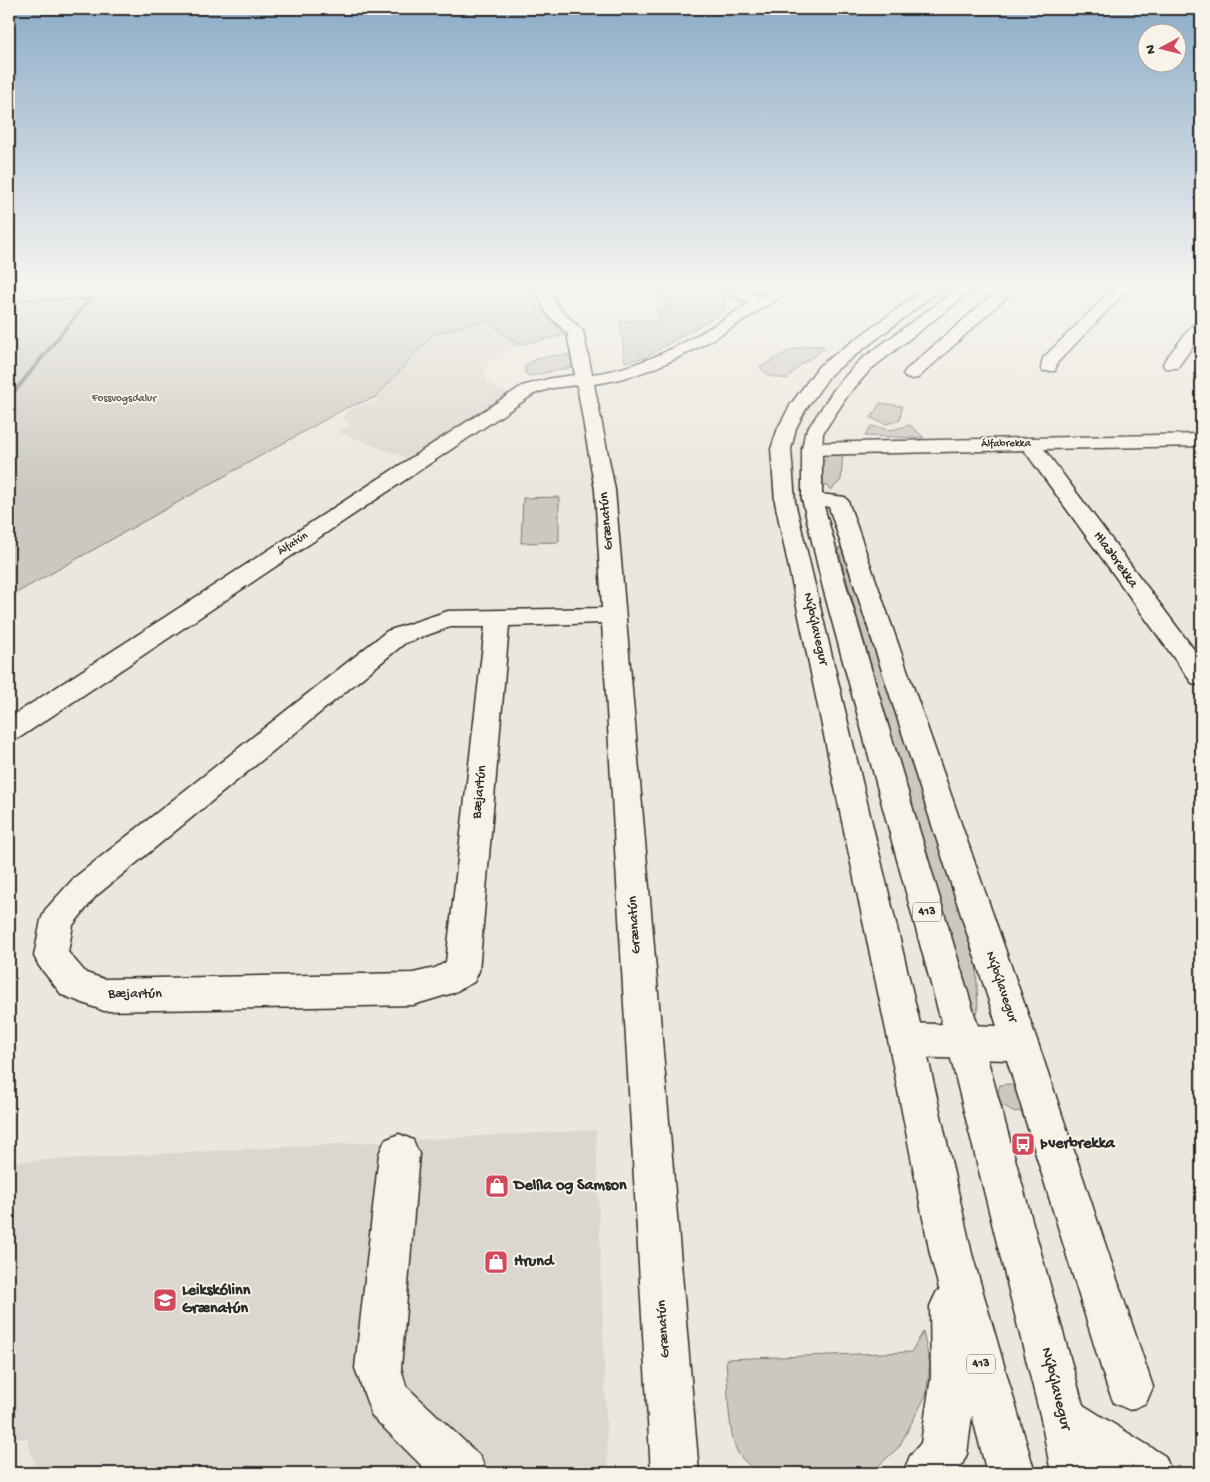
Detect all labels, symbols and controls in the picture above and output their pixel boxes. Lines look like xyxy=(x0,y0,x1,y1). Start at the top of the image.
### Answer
north arrow xyxy=(1138,22,1188,72)
text: N xyxy=(1143,44,1161,55)
park label: Fossvogsdalur xyxy=(91,393,157,405)
street label: Álfabrekka xyxy=(981,437,1032,450)
street label: Grænatún xyxy=(596,491,618,551)
street label: Hlaðbrekka xyxy=(1089,528,1142,593)
street label: Álfatún xyxy=(275,529,311,558)
street label: Nýbýlavegur xyxy=(798,591,832,668)
street label: Bæjartún xyxy=(469,764,491,821)
street label: Grænatún xyxy=(624,895,646,954)
road number: 413 xyxy=(913,902,941,922)
street label: Nýbýlavegur xyxy=(981,949,1021,1026)
street label: Bæjartún xyxy=(107,986,162,1003)
bus stop icon: Þverbrekka xyxy=(1010,1131,1036,1157)
place label: Þverbrekka xyxy=(1040,1135,1116,1154)
shop icon: Delíla og Samson xyxy=(484,1173,510,1199)
place label: Delíla og Samson xyxy=(512,1177,627,1196)
shop icon: Hrund xyxy=(483,1249,509,1275)
place label: Hrund xyxy=(514,1253,555,1272)
place label: Leikskólinn Grænatún xyxy=(182,1282,251,1319)
school or university icon: Leikskólinn Grænatún xyxy=(152,1287,178,1313)
street label: Grænatún xyxy=(653,1299,675,1358)
street label: Nýbýlavegur xyxy=(1036,1346,1075,1434)
road number: 413 xyxy=(967,1355,995,1374)

